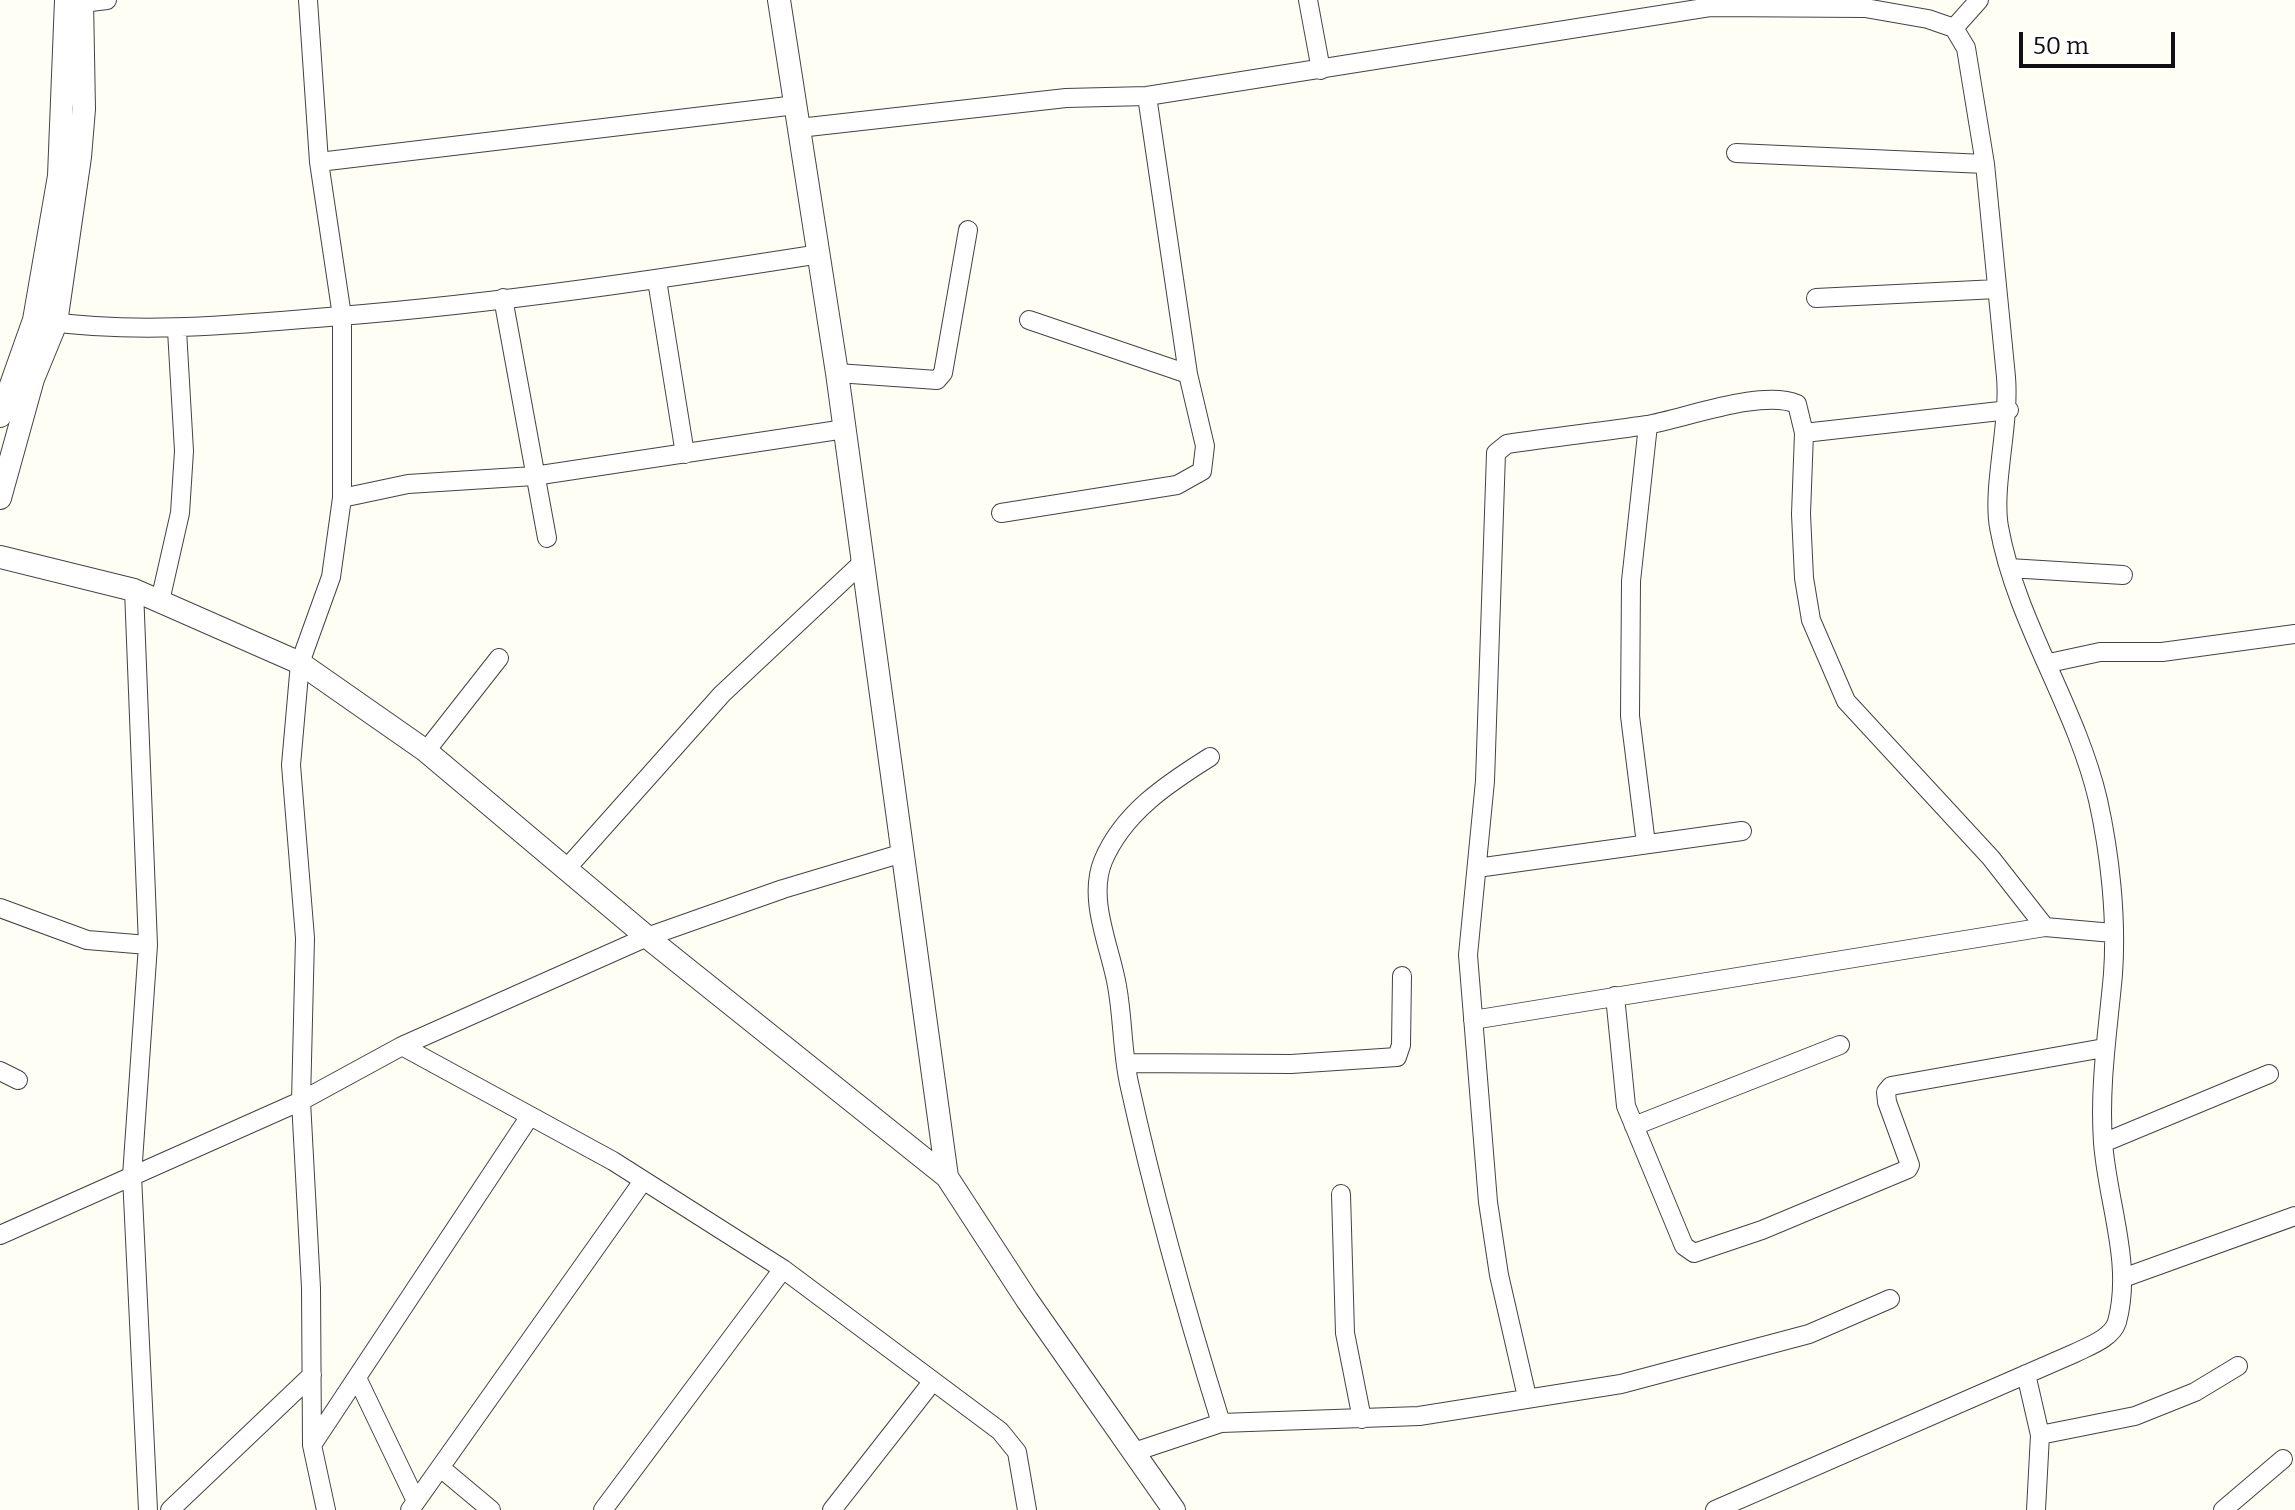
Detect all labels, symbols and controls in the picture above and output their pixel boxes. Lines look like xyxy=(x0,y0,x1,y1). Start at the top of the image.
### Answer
scale bar xyxy=(2023,16,2179,66)
text: 50 m xyxy=(2033,32,2089,60)

